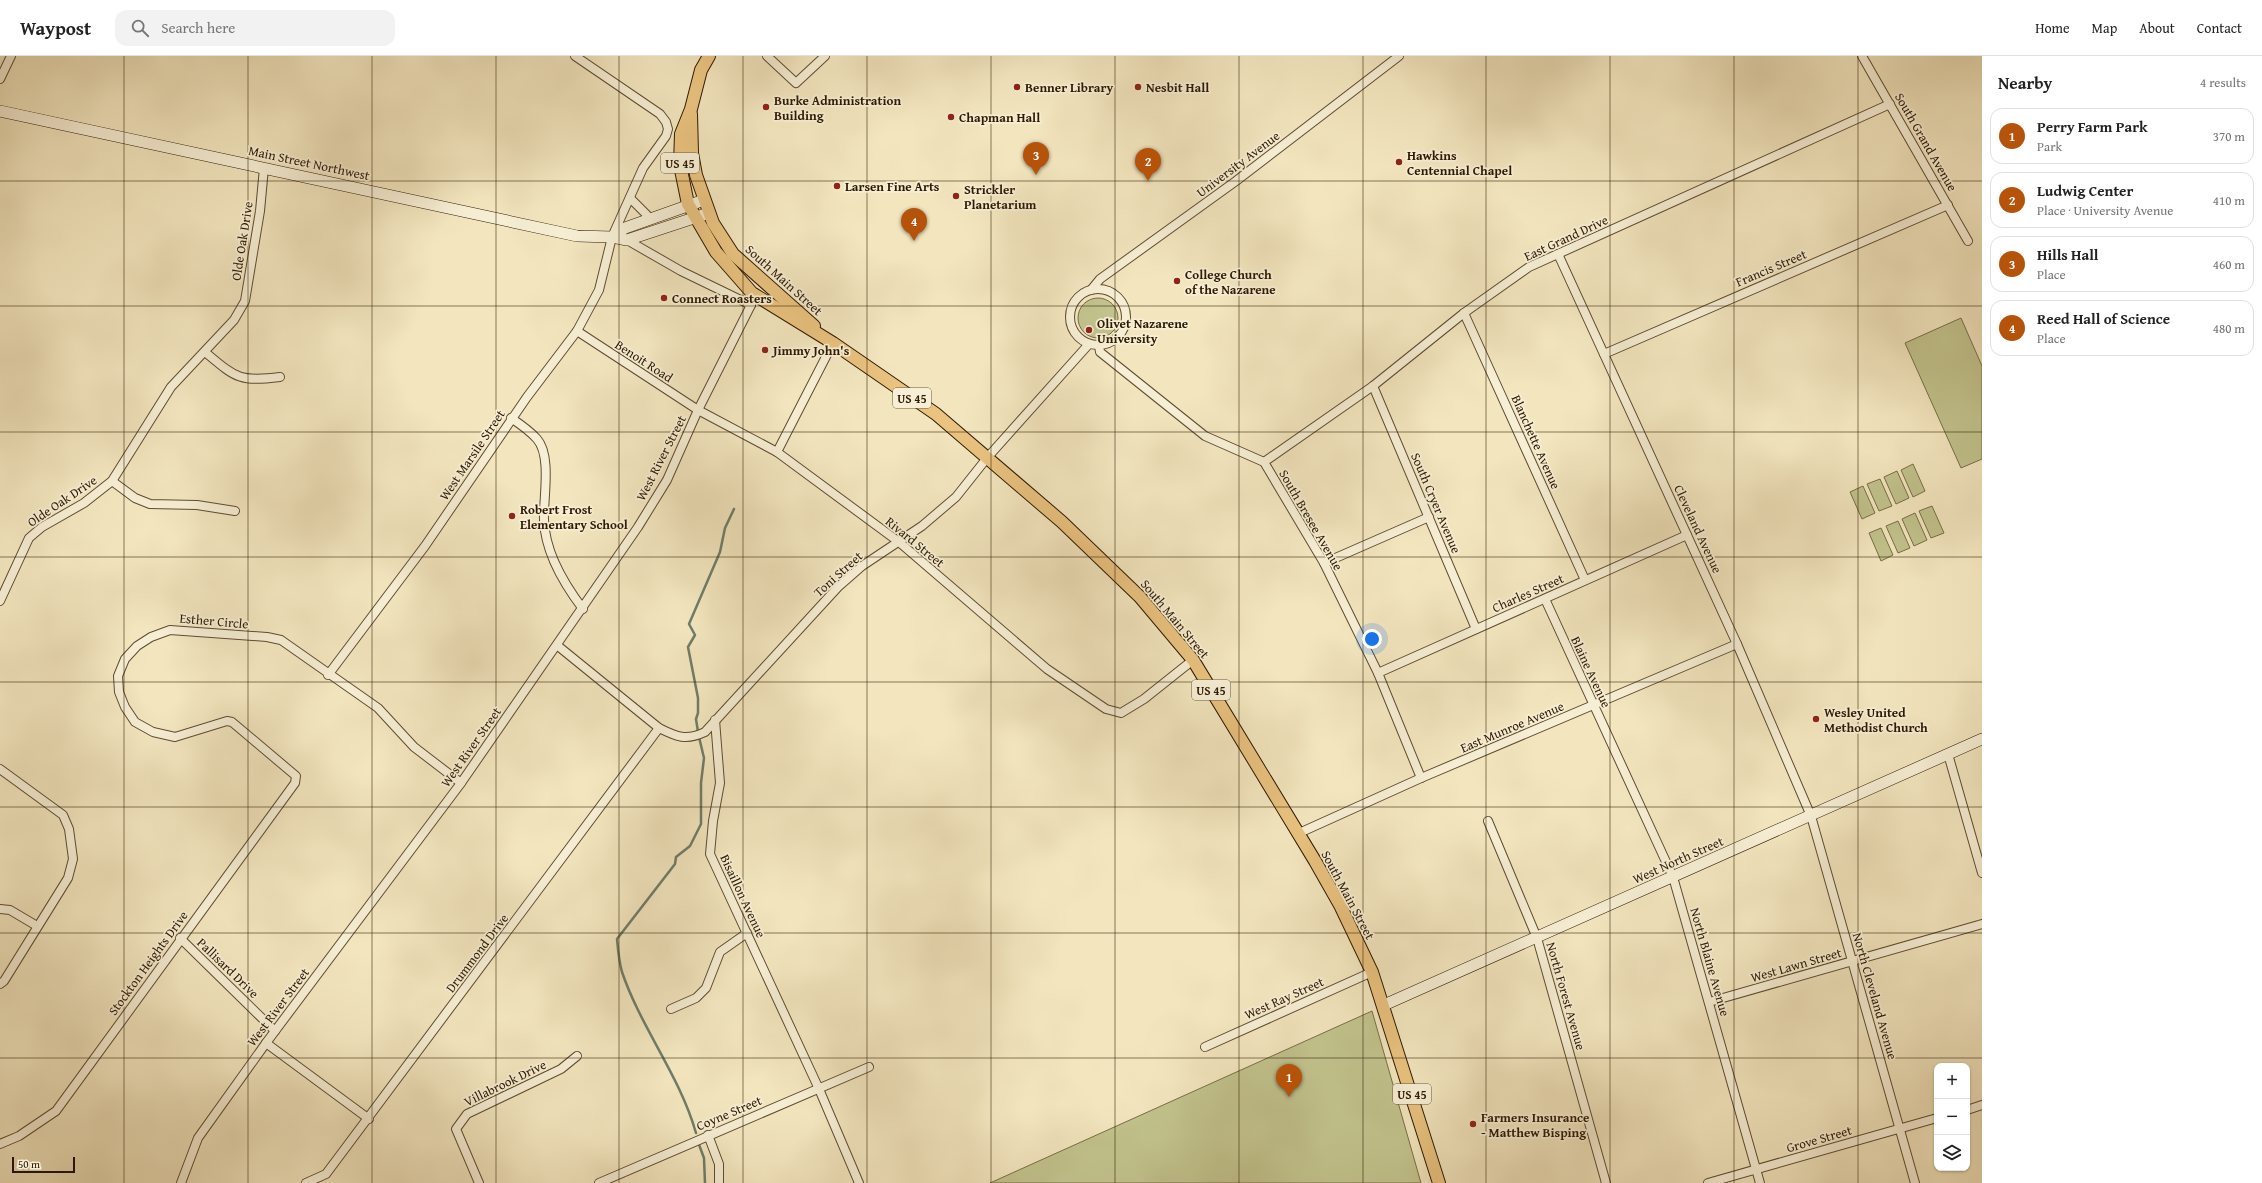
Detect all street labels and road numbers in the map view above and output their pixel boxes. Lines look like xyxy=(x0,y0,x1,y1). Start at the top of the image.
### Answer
street label: South Grand Avenue xyxy=(1890,89,1962,195)
street label: University Avenue xyxy=(1192,126,1284,202)
street label: Main Street Northwest xyxy=(247,141,372,185)
road number: US 45 xyxy=(661,153,699,173)
street label: Olde Oak Drive xyxy=(226,200,258,282)
street label: East Grand Drive xyxy=(1521,210,1611,266)
street label: South Main Street xyxy=(741,240,827,320)
street label: Francis Street xyxy=(1733,244,1810,291)
street label: Benoit Road xyxy=(611,335,677,387)
road number: US 45 xyxy=(893,388,931,408)
street label: Blanchette Avenue xyxy=(1507,392,1565,492)
street label: West Marsile Street xyxy=(435,406,510,504)
street label: West River Street xyxy=(631,412,691,504)
street label: South Cryer Avenue xyxy=(1406,450,1466,556)
street label: South Bresee Avenue xyxy=(1274,466,1348,574)
street label: Olde Oak Drive xyxy=(23,471,101,531)
street label: Cleveland Avenue xyxy=(1669,482,1727,576)
street label: Rivard Street xyxy=(881,512,949,572)
street label: Toni Street xyxy=(809,547,867,601)
street label: Charles Street xyxy=(1489,569,1567,617)
street label: South Main Street xyxy=(1136,575,1214,663)
street label: Esther Circle xyxy=(179,609,249,633)
street label: Blaine Avenue xyxy=(1566,633,1616,711)
road number: US 45 xyxy=(1192,680,1230,700)
street label: East Munroe Avenue xyxy=(1457,697,1567,757)
street label: West River Street xyxy=(436,703,506,791)
street label: West North Street xyxy=(1630,831,1727,888)
street label: South Main Street xyxy=(1317,847,1380,943)
street label: Bisaillon Avenue xyxy=(715,851,771,941)
street label: North Blaine Avenue xyxy=(1685,905,1735,1019)
street label: Stockton Heights Drive xyxy=(104,907,192,1019)
street label: Drummond Drive xyxy=(441,910,513,996)
street label: North Cleveland Avenue xyxy=(1848,930,1902,1062)
street label: Pallisard Drive xyxy=(193,934,263,1002)
street label: North Forest Avenue xyxy=(1541,940,1591,1052)
street label: West Lawn Street xyxy=(1748,943,1844,987)
street label: West River Street xyxy=(242,964,314,1050)
street label: West Ray Street xyxy=(1241,972,1327,1024)
street label: Villabrook Drive xyxy=(461,1055,549,1111)
road number: US 45 xyxy=(1393,1084,1431,1104)
street label: Coyne Street xyxy=(693,1091,765,1135)
street label: Grove Street xyxy=(1784,1120,1854,1157)

